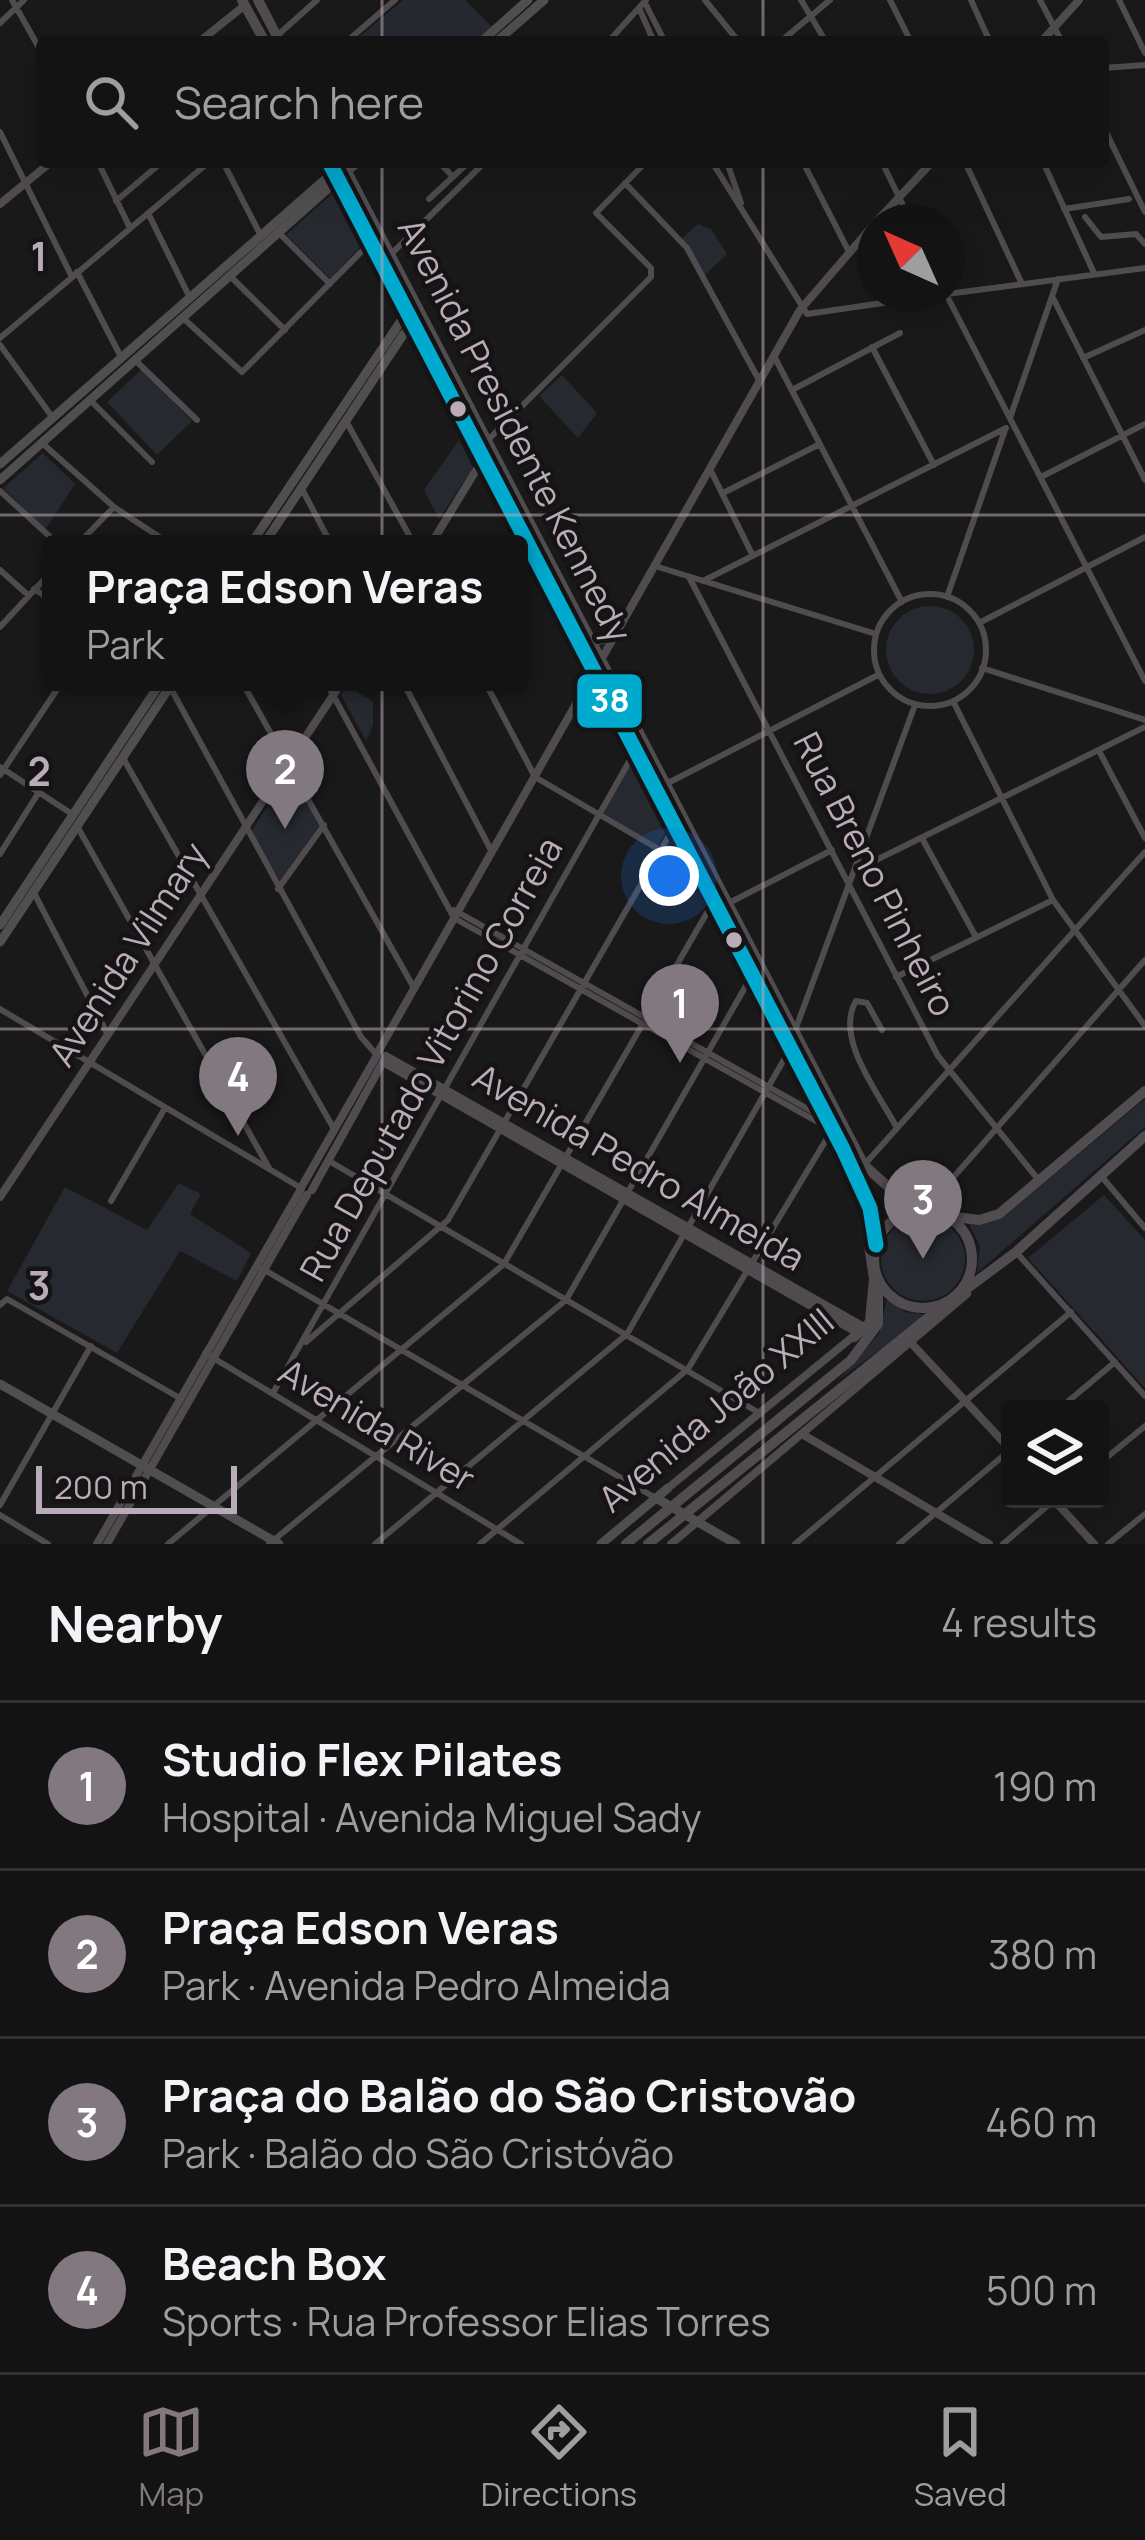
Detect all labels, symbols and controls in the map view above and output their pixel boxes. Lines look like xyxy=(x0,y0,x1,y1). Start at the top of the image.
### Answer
search box xyxy=(36,36,1109,168)
icon: search xyxy=(78,69,144,135)
text: Search here xyxy=(174,71,424,133)
north arrow xyxy=(857,204,965,312)
street label: Avenida Presidente Kennedy xyxy=(387,209,644,650)
text: 1 xyxy=(30,229,48,283)
unlabelled marker xyxy=(447,398,469,420)
popup xyxy=(42,535,528,691)
text: Praça Edson Veras xyxy=(87,555,483,617)
text: Park xyxy=(87,617,164,671)
line badge: 38 xyxy=(575,672,644,730)
text: 38 xyxy=(590,677,630,722)
street label: Rua Breno Pinheiro xyxy=(783,723,968,1024)
pin: 2 xyxy=(246,730,324,829)
text: 2 xyxy=(27,744,51,798)
street label: Rua Deputado Vitorino Correia xyxy=(288,828,573,1290)
street label: Avenida Vilmary xyxy=(37,832,218,1075)
your location xyxy=(639,846,699,906)
unlabelled marker xyxy=(723,929,745,951)
pin: 1 xyxy=(641,964,719,1063)
pin: 4 xyxy=(199,1037,277,1136)
street label: Avenida Pedro Almeida xyxy=(465,1052,814,1282)
pin: 3 xyxy=(884,1160,962,1259)
text: 3 xyxy=(28,1258,50,1312)
street label: Avenida João XXIII xyxy=(588,1297,844,1523)
street label: Avenida River xyxy=(270,1347,484,1502)
map controls xyxy=(1001,1400,1109,1508)
button: layers xyxy=(1001,1400,1109,1508)
scale bar xyxy=(36,1460,237,1513)
text: 200 m xyxy=(54,1464,148,1509)
text: Nearby xyxy=(48,1588,223,1657)
text: 4 results xyxy=(941,1595,1097,1649)
text: Studio Flex Pilates xyxy=(162,1728,562,1790)
text: 1 xyxy=(78,1759,96,1813)
text: 190 m xyxy=(993,1759,1097,1813)
text: Hospital · Avenida Miguel Sady xyxy=(162,1790,702,1844)
text: Praça Edson Veras xyxy=(162,1896,559,1958)
text: 2 xyxy=(75,1927,99,1981)
text: 380 m xyxy=(988,1927,1097,1981)
text: Park · Avenida Pedro Almeida xyxy=(162,1958,671,2012)
text: Praça do Balão do São Cristovão xyxy=(162,2064,856,2126)
text: 3 xyxy=(76,2095,98,2149)
text: 460 m xyxy=(985,2095,1097,2149)
text: Park · Balão do São Cristóvão xyxy=(162,2126,674,2180)
text: Beach Box xyxy=(162,2232,386,2294)
text: 4 xyxy=(75,2263,99,2317)
text: 500 m xyxy=(986,2263,1097,2317)
text: Sports · Rua Professor Elias Torres xyxy=(162,2294,771,2348)
tab: Map xyxy=(138,2399,204,2516)
tab: Directions xyxy=(481,2399,637,2516)
tab: Saved xyxy=(914,2399,1007,2516)

